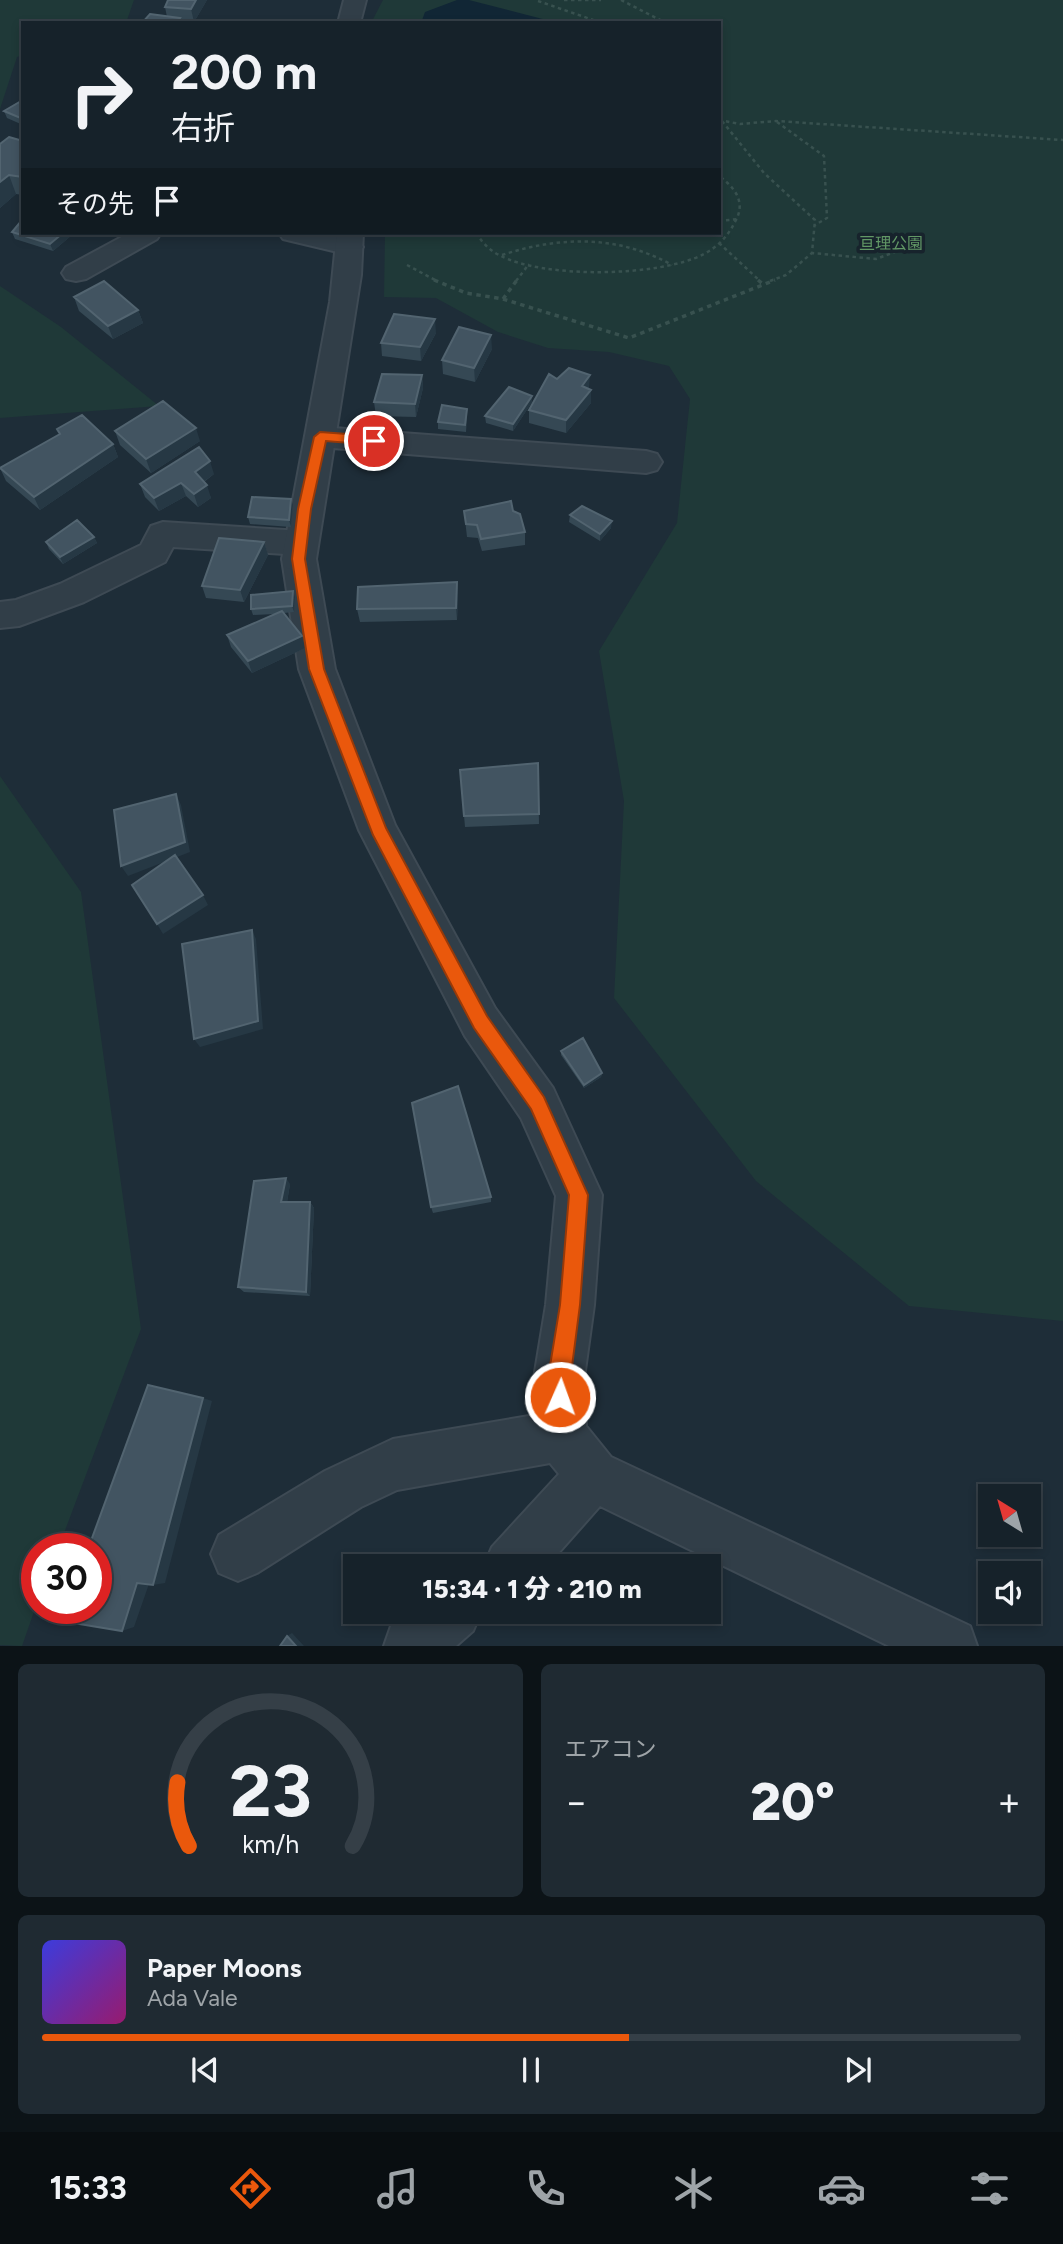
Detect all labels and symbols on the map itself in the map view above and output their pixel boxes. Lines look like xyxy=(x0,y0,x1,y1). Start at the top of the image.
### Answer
park label: 亘理公園 xyxy=(859,234,923,253)
pin xyxy=(344,411,404,471)
position arrow xyxy=(523,1360,597,1434)
north arrow xyxy=(978,1484,1041,1547)
speed limit sign: 30 xyxy=(21,1533,112,1624)

